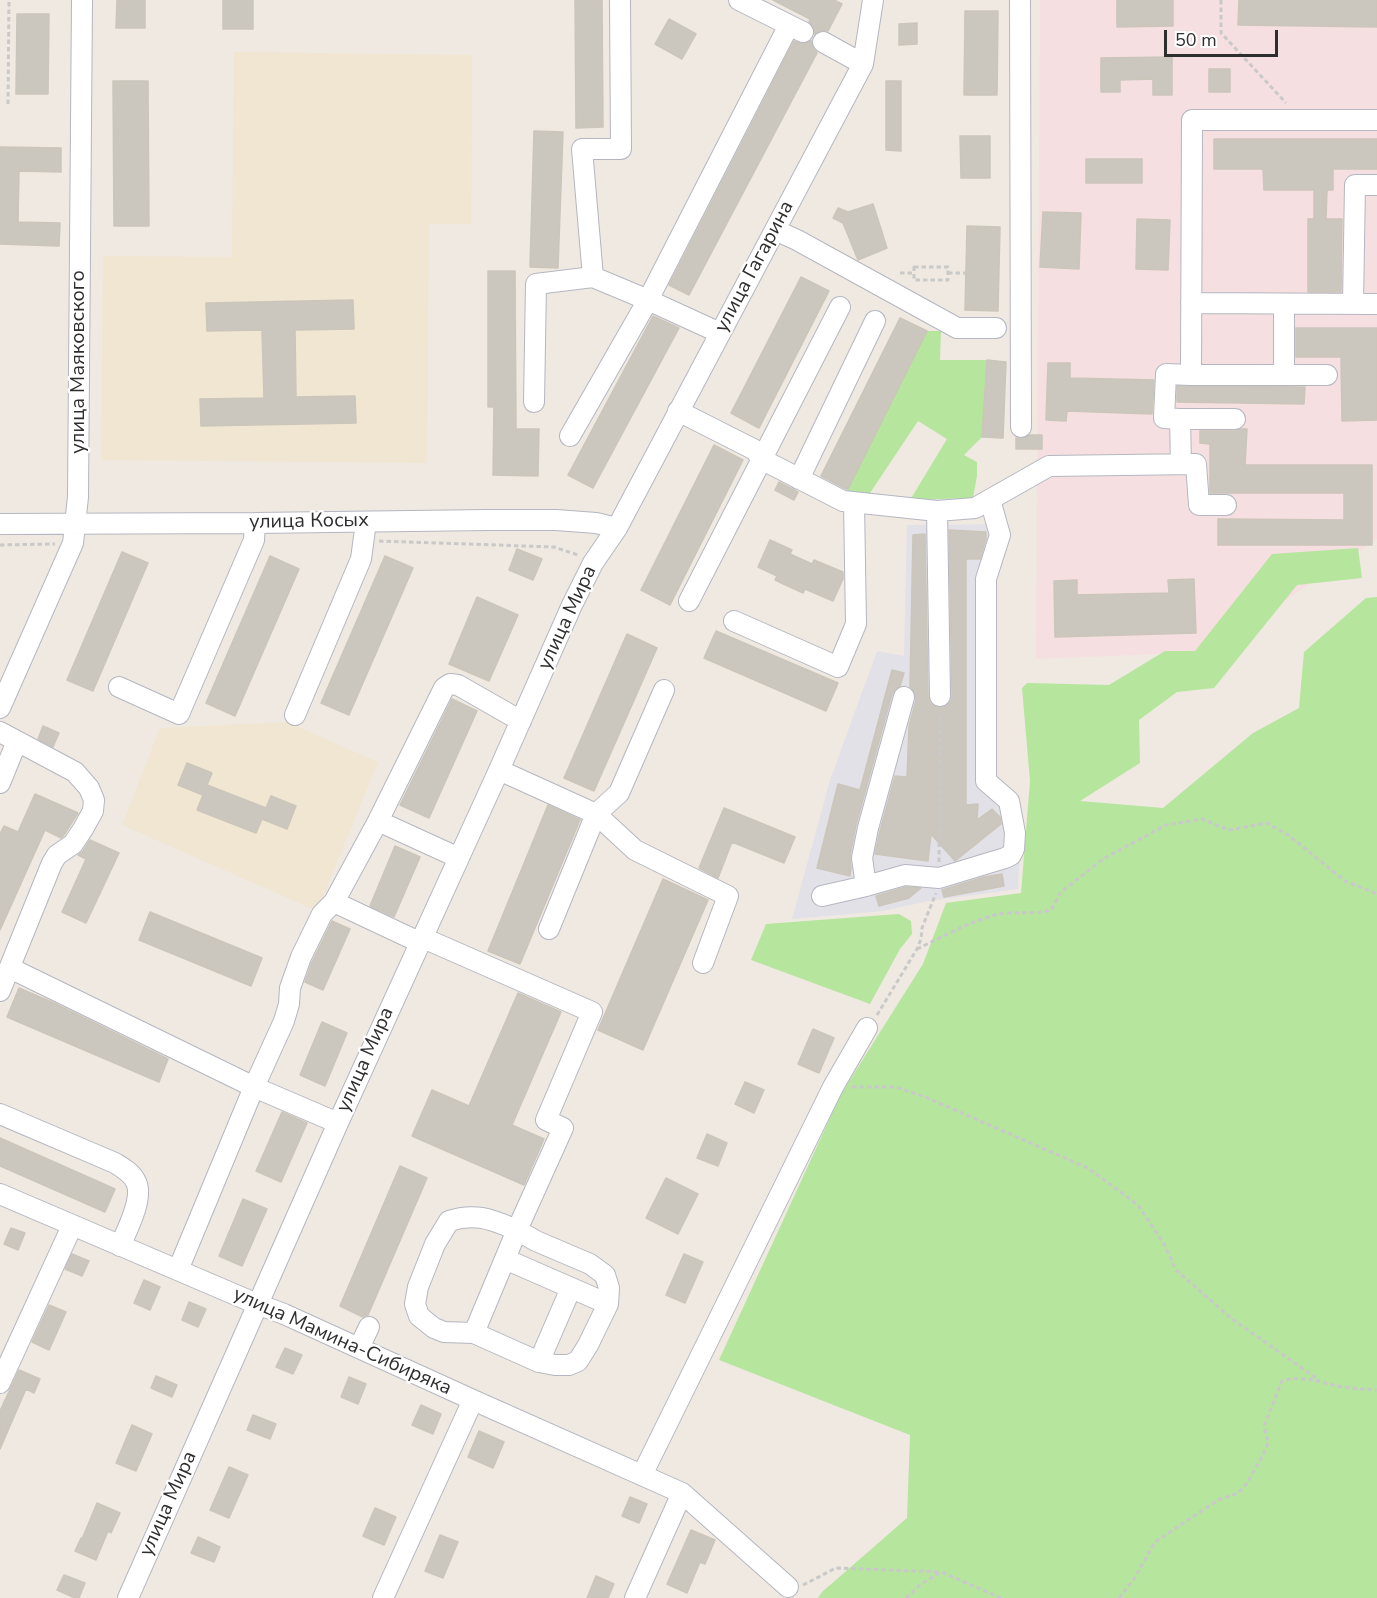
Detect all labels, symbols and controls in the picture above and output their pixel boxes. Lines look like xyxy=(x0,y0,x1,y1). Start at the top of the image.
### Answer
scale bar xyxy=(1167,18,1281,56)
text: 50 m xyxy=(1175,28,1217,52)
street label: улица Гагарина xyxy=(710,197,800,337)
street label: улица Маяковского xyxy=(67,270,91,454)
street label: улица Косых xyxy=(249,509,369,535)
street label: улица Мира xyxy=(533,562,603,674)
street label: улица Мира xyxy=(332,1004,400,1116)
street label: улица Мамина-Сибиряка xyxy=(229,1283,455,1401)
street label: улица Мира xyxy=(135,1448,203,1560)

